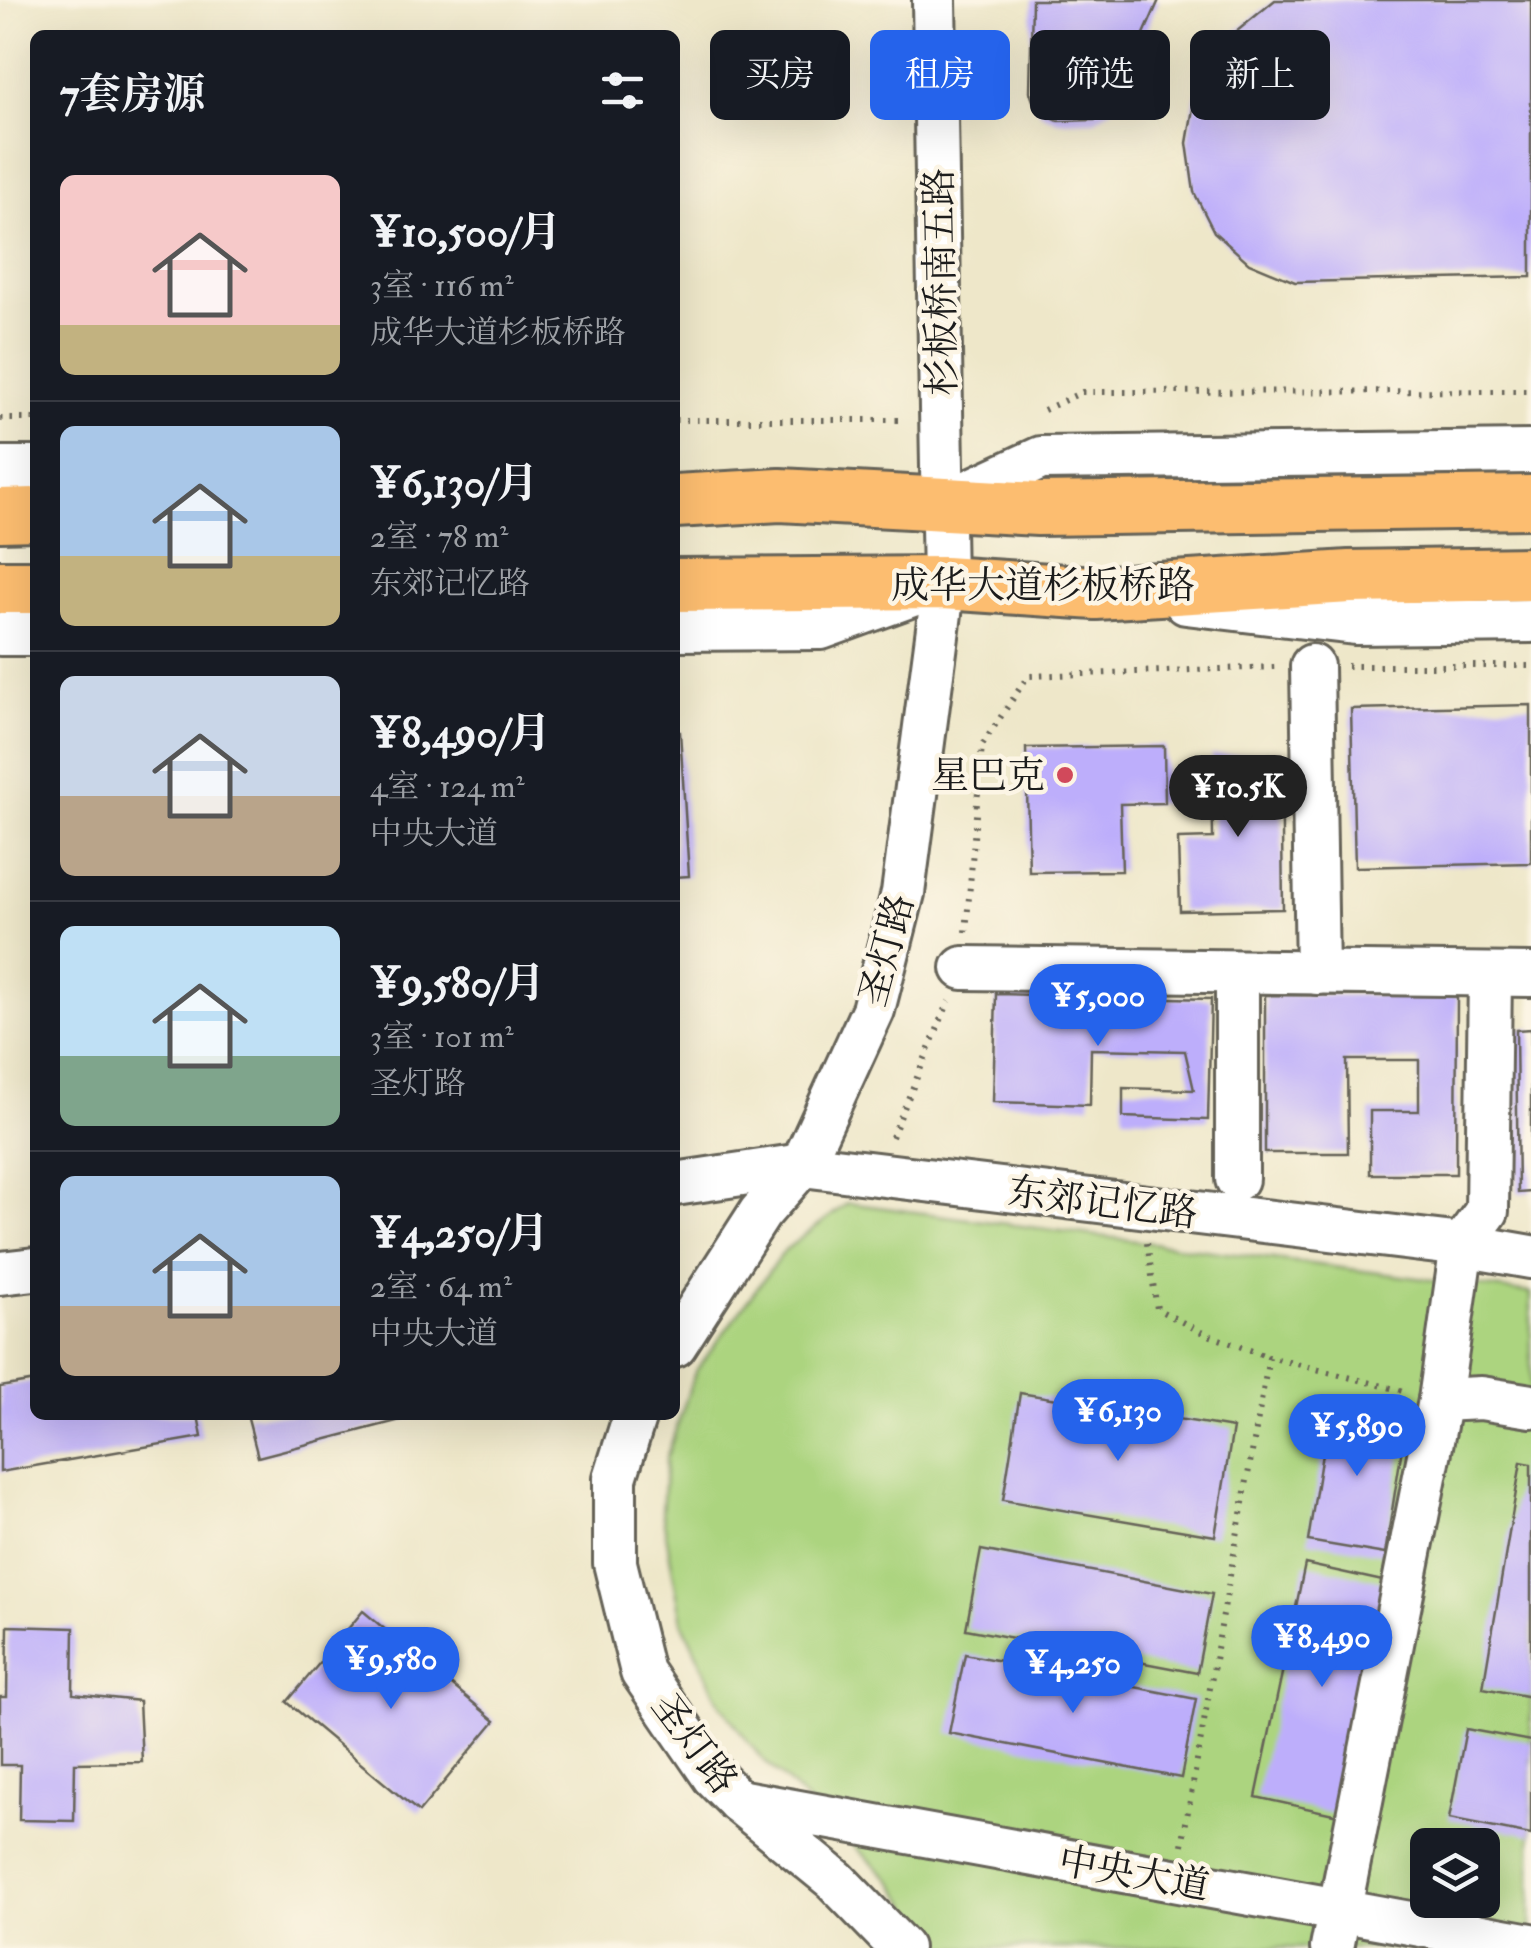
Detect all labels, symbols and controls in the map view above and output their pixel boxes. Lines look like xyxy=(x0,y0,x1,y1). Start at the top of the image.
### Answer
chip: 买房 xyxy=(710,30,850,120)
chip: 租房 xyxy=(870,30,1010,120)
chip: 筛选 xyxy=(1030,30,1170,120)
chip: 新上 xyxy=(1190,30,1330,120)
icon: filters xyxy=(595,63,650,118)
text: 7套房源 xyxy=(60,69,205,121)
street label: 杉板桥南五路 xyxy=(915,168,967,396)
text: ¥10,500/月 xyxy=(370,207,561,259)
icon: home xyxy=(140,215,260,335)
text: 3室 · 116 m² xyxy=(370,266,513,306)
text: 成华大道杉板桥路 xyxy=(370,313,626,353)
text: ¥6,130/月 xyxy=(370,458,538,510)
icon: home xyxy=(140,466,260,586)
text: 2室 · 78 m² xyxy=(370,517,508,557)
street label: 成华大道杉板桥路 xyxy=(891,562,1195,610)
text: 东郊记忆路 xyxy=(370,564,530,604)
text: ¥8,490/月 xyxy=(370,708,551,760)
icon: home xyxy=(140,716,260,836)
place label: 星巴克 xyxy=(931,752,1045,800)
pin: ¥10.5K xyxy=(1157,755,1319,840)
marker: 星巴克 xyxy=(1054,764,1076,786)
text: 4室 · 124 m² xyxy=(370,767,524,807)
text: ¥10.5K xyxy=(1191,767,1285,807)
text: 中央大道 xyxy=(370,814,498,854)
street label: 圣灯路 xyxy=(849,889,925,1012)
text: ¥9,580/月 xyxy=(370,958,545,1010)
pin: ¥5,000 xyxy=(1017,964,1179,1049)
icon: home xyxy=(140,966,260,1086)
text: ¥5,000 xyxy=(1051,976,1145,1016)
text: 3室 · 101 m² xyxy=(370,1017,513,1057)
text: 圣灯路 xyxy=(370,1064,466,1104)
street label: 东郊记忆路 xyxy=(1006,1168,1200,1238)
text: ¥4,250/月 xyxy=(370,1208,549,1260)
icon: home xyxy=(140,1216,260,1336)
text: 2室 · 64 m² xyxy=(370,1267,512,1307)
text: 中央大道 xyxy=(370,1314,498,1354)
pin: ¥6,130 xyxy=(1037,1379,1199,1464)
text: ¥6,130 xyxy=(1074,1391,1162,1431)
pin: ¥5,890 xyxy=(1276,1394,1438,1479)
text: ¥5,890 xyxy=(1310,1406,1404,1446)
pin: ¥8,490 xyxy=(1241,1605,1403,1690)
text: ¥8,490 xyxy=(1273,1617,1371,1657)
pin: ¥9,580 xyxy=(310,1627,472,1712)
pin: ¥4,250 xyxy=(992,1631,1154,1716)
text: ¥9,580 xyxy=(344,1639,438,1679)
text: ¥4,250 xyxy=(1025,1643,1121,1683)
street label: 圣灯路 xyxy=(641,1684,748,1804)
map controls xyxy=(1410,1828,1500,1918)
button: layers xyxy=(1410,1828,1500,1918)
street label: 中央大道 xyxy=(1055,1837,1213,1911)

